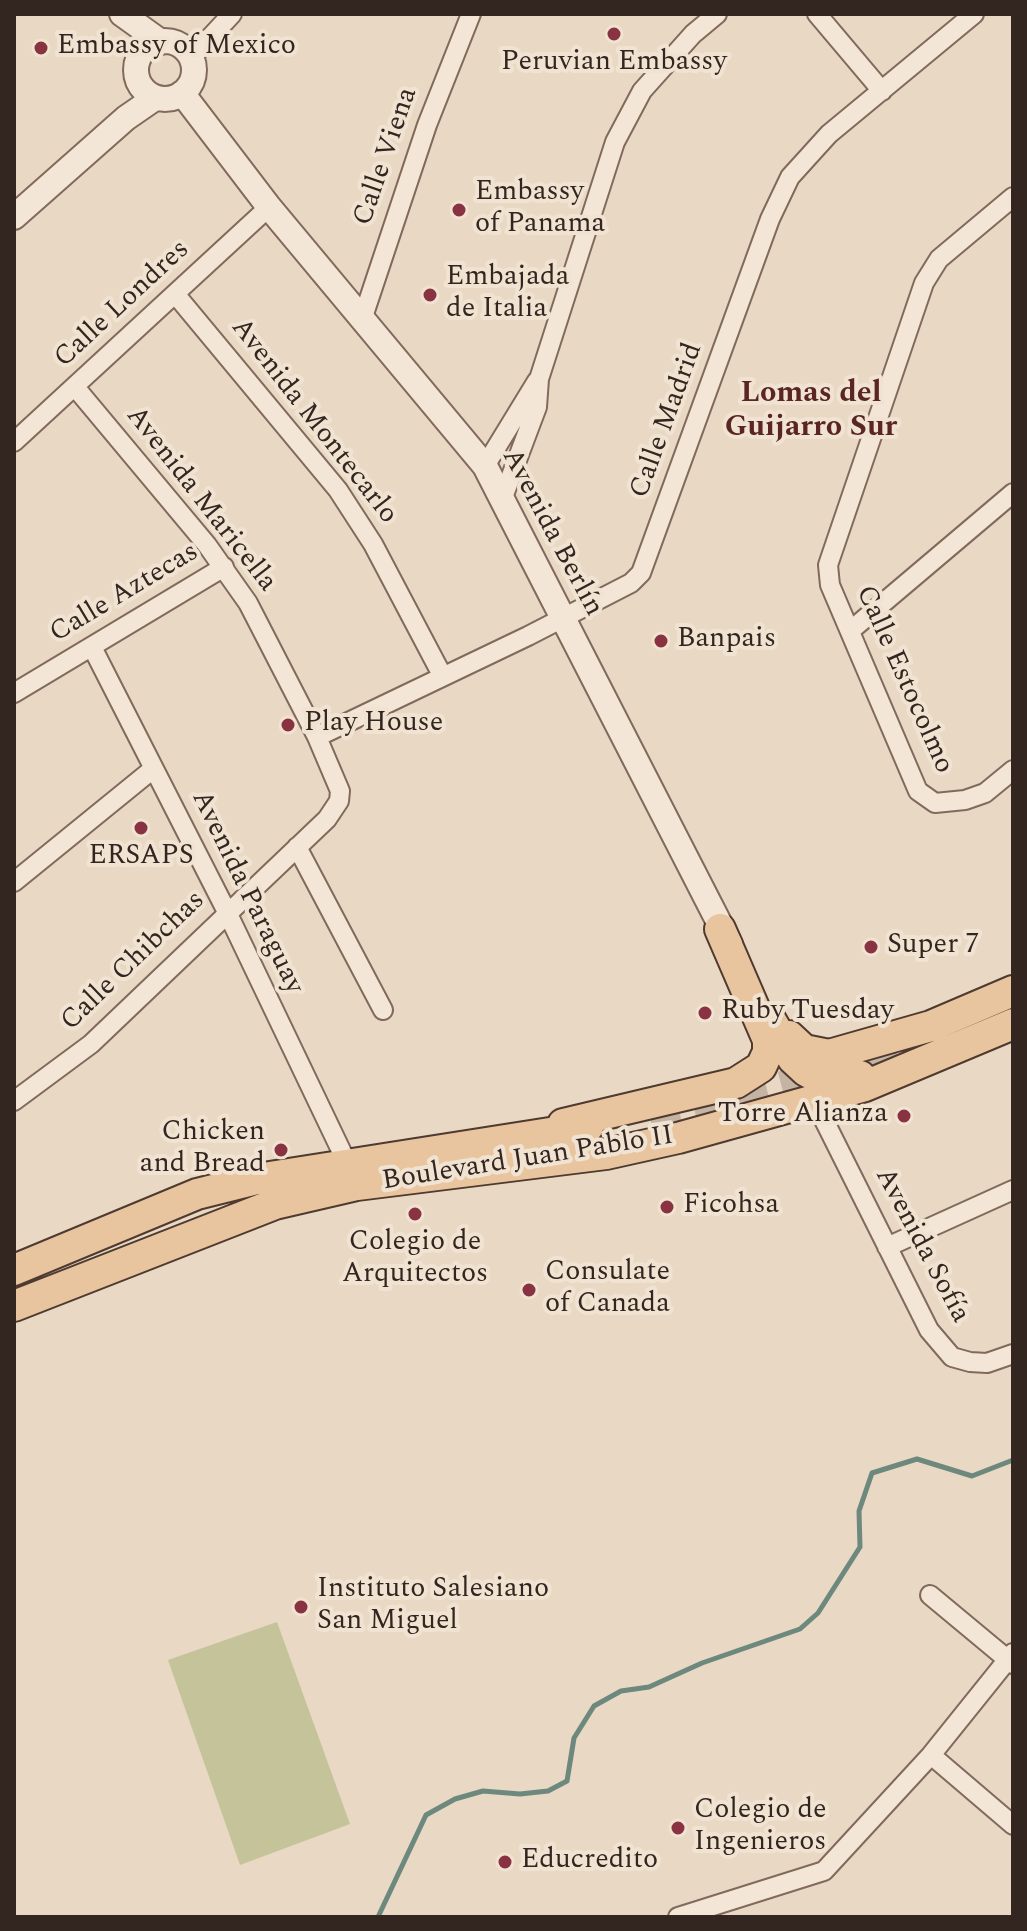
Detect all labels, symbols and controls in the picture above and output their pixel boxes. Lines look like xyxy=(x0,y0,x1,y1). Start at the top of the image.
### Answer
marker: Peruvian Embassy xyxy=(605,25,623,43)
place label: Embassy of Mexico xyxy=(57,31,296,65)
marker: Embassy of Mexico xyxy=(32,39,50,57)
place label: Peruvian Embassy xyxy=(501,47,727,81)
street label: Calle Viena xyxy=(348,84,426,230)
place label: Embassy of Panama xyxy=(475,177,605,243)
marker: Embassy of Panama xyxy=(450,201,468,219)
street label: Calle Londres xyxy=(48,234,198,376)
place label: Embajada de Italia xyxy=(446,262,569,328)
marker: Embajada de Italia xyxy=(421,286,439,304)
street label: Avenida Montecarlo xyxy=(222,313,404,531)
street label: Calle Madrid xyxy=(624,339,712,503)
district label: Lomas del Guijarro Sur xyxy=(725,377,897,448)
street label: Avenida Maricella xyxy=(117,401,283,599)
street label: Avenida Berlín xyxy=(493,444,609,622)
street label: Calle Aztecas xyxy=(45,536,205,652)
street label: Calle Estocolmo xyxy=(847,581,959,779)
place label: Banpais xyxy=(677,624,776,658)
marker: Banpais xyxy=(652,632,670,650)
place label: Play House xyxy=(304,708,443,742)
marker: Play House xyxy=(279,716,297,734)
street label: Avenida Paraguay xyxy=(182,786,310,1000)
marker: ERSAPS xyxy=(132,819,150,837)
place label: ERSAPS xyxy=(88,841,194,875)
street label: Calle Chibchas xyxy=(55,885,213,1039)
place label: Super 7 xyxy=(887,930,979,964)
marker: Super 7 xyxy=(862,938,880,956)
place label: Ruby Tuesday xyxy=(721,996,894,1030)
marker: Ruby Tuesday xyxy=(696,1004,714,1022)
place label: Torre Alianza xyxy=(718,1099,888,1133)
marker: Torre Alianza xyxy=(895,1107,913,1125)
place label: Chicken and Bread xyxy=(140,1117,265,1183)
street label: Boulevard Juan Pablo II xyxy=(380,1120,676,1200)
marker: Chicken and Bread xyxy=(272,1141,290,1159)
street label: Avenida Sofía xyxy=(866,1163,976,1329)
place label: Ficohsa xyxy=(683,1190,779,1224)
marker: Ficohsa xyxy=(658,1198,676,1216)
marker: Colegio de Arquitectos xyxy=(406,1205,424,1223)
place label: Colegio de Arquitectos xyxy=(342,1227,488,1293)
place label: Consulate of Canada xyxy=(545,1257,670,1323)
marker: Consulate of Canada xyxy=(520,1281,538,1299)
place label: Instituto Salesiano San Miguel xyxy=(317,1574,549,1640)
marker: Instituto Salesiano San Miguel xyxy=(292,1598,310,1616)
place label: Colegio de Ingenieros xyxy=(694,1795,827,1861)
marker: Colegio de Ingenieros xyxy=(669,1819,687,1837)
place label: Educredito xyxy=(521,1845,658,1879)
marker: Educredito xyxy=(496,1853,514,1871)

